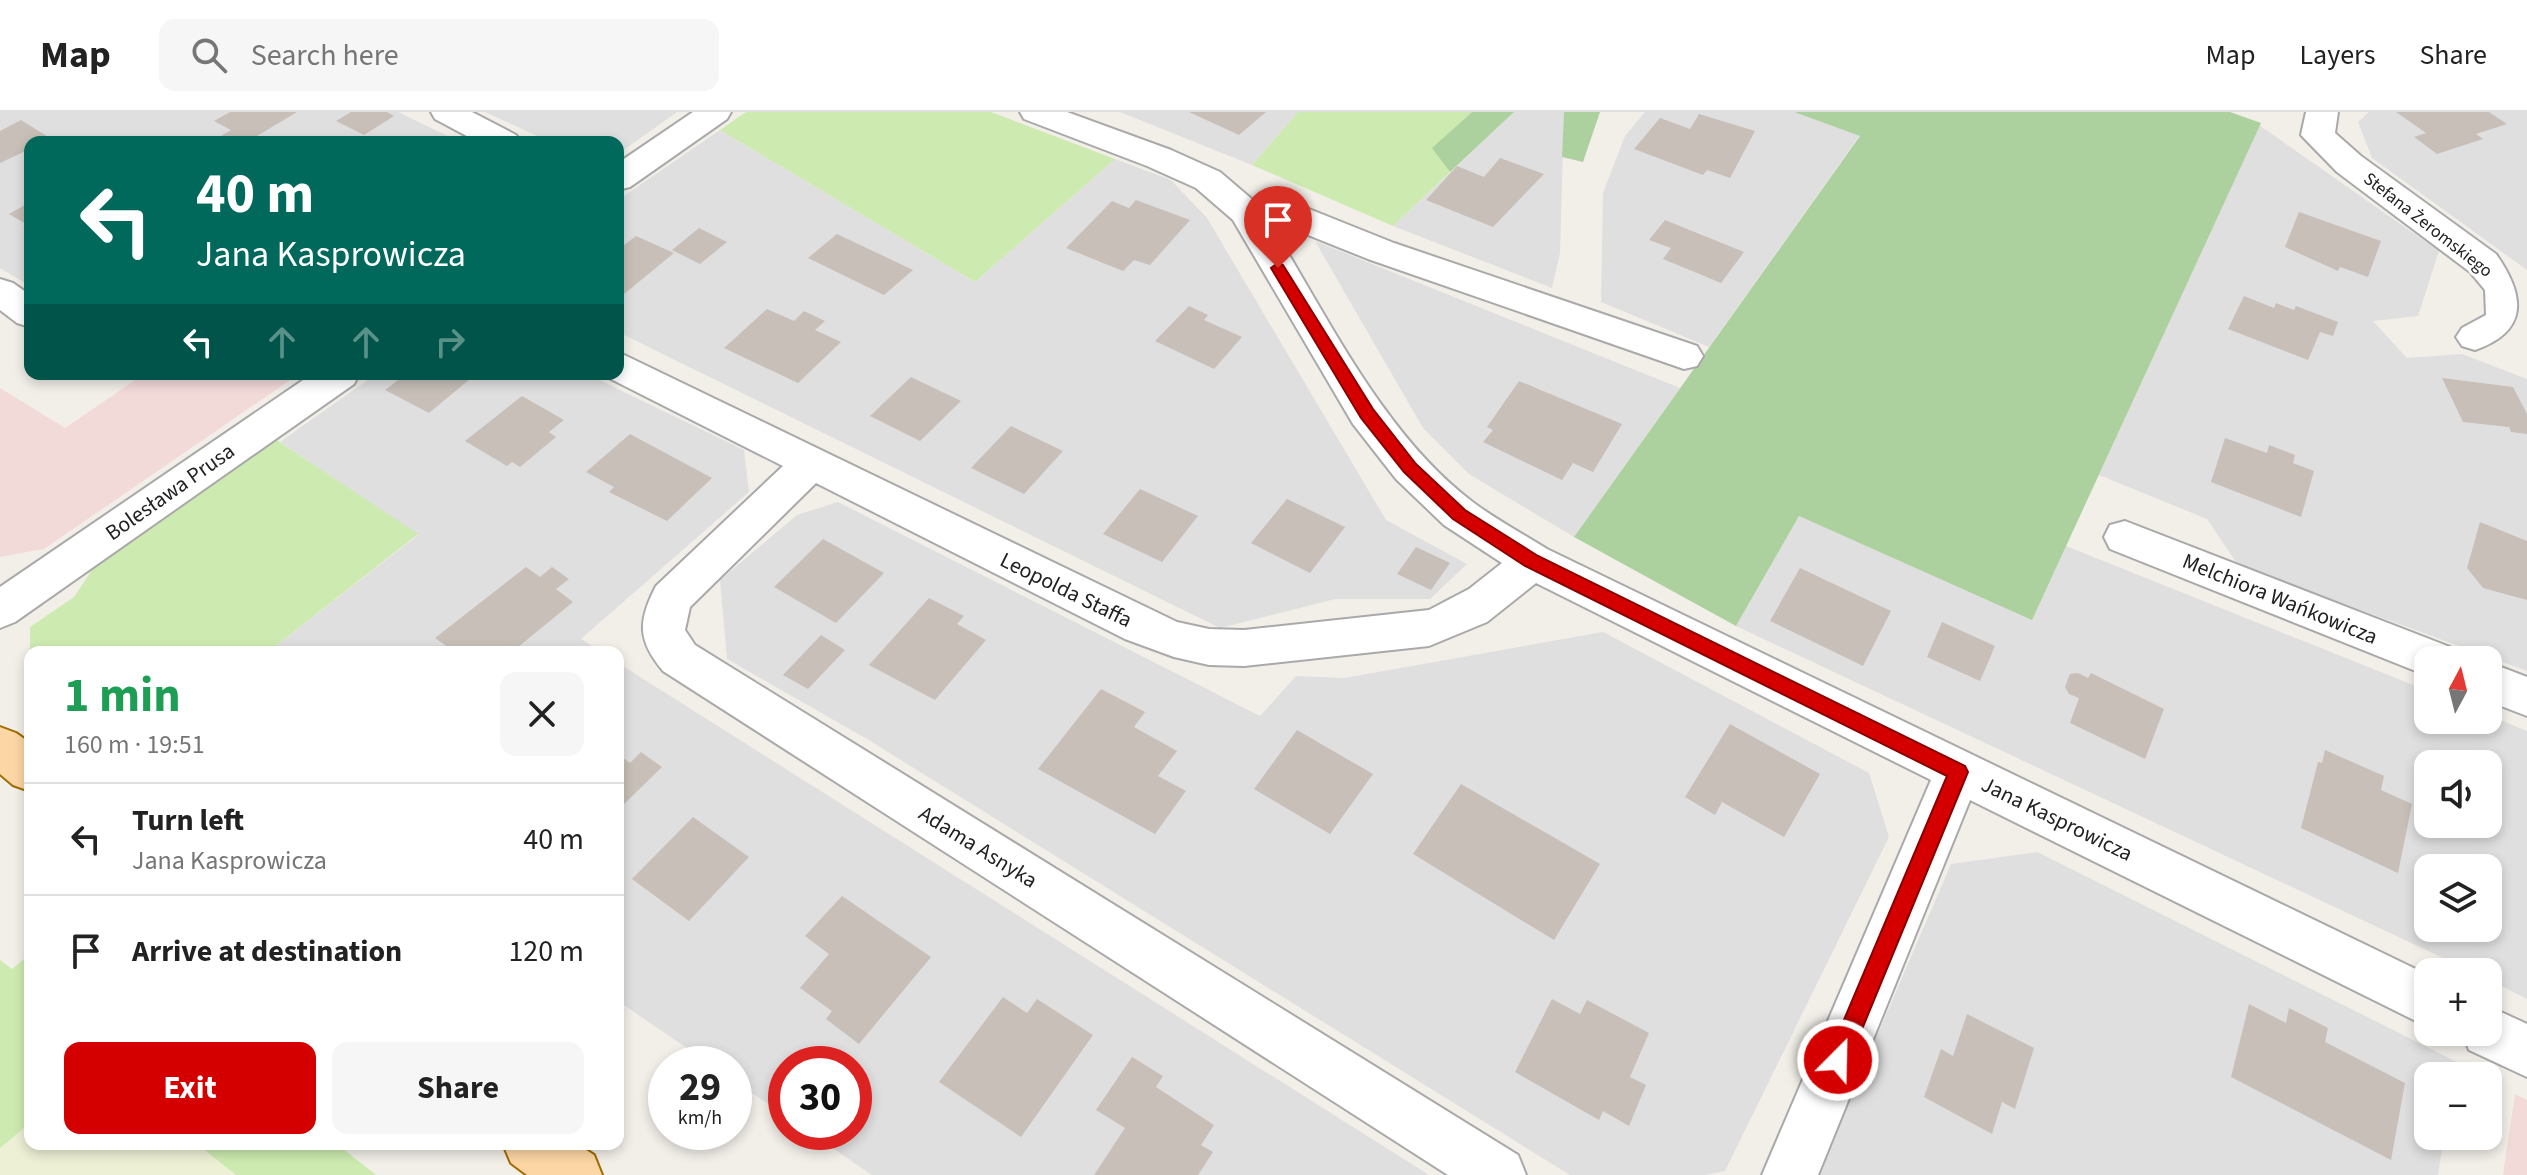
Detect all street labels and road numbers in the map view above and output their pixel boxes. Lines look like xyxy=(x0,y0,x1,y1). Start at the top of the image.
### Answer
street label: Stefana Żeromskiego xyxy=(2358,167,2498,283)
street label: Bolesława Prusa xyxy=(99,435,241,549)
street label: Leopolda Staffa xyxy=(995,544,1137,636)
street label: Melchiora Wańkowicza xyxy=(2178,545,2382,653)
street label: Jana Kasprowicza xyxy=(1976,768,2138,870)
street label: Adama Asnyka xyxy=(912,798,1044,896)

